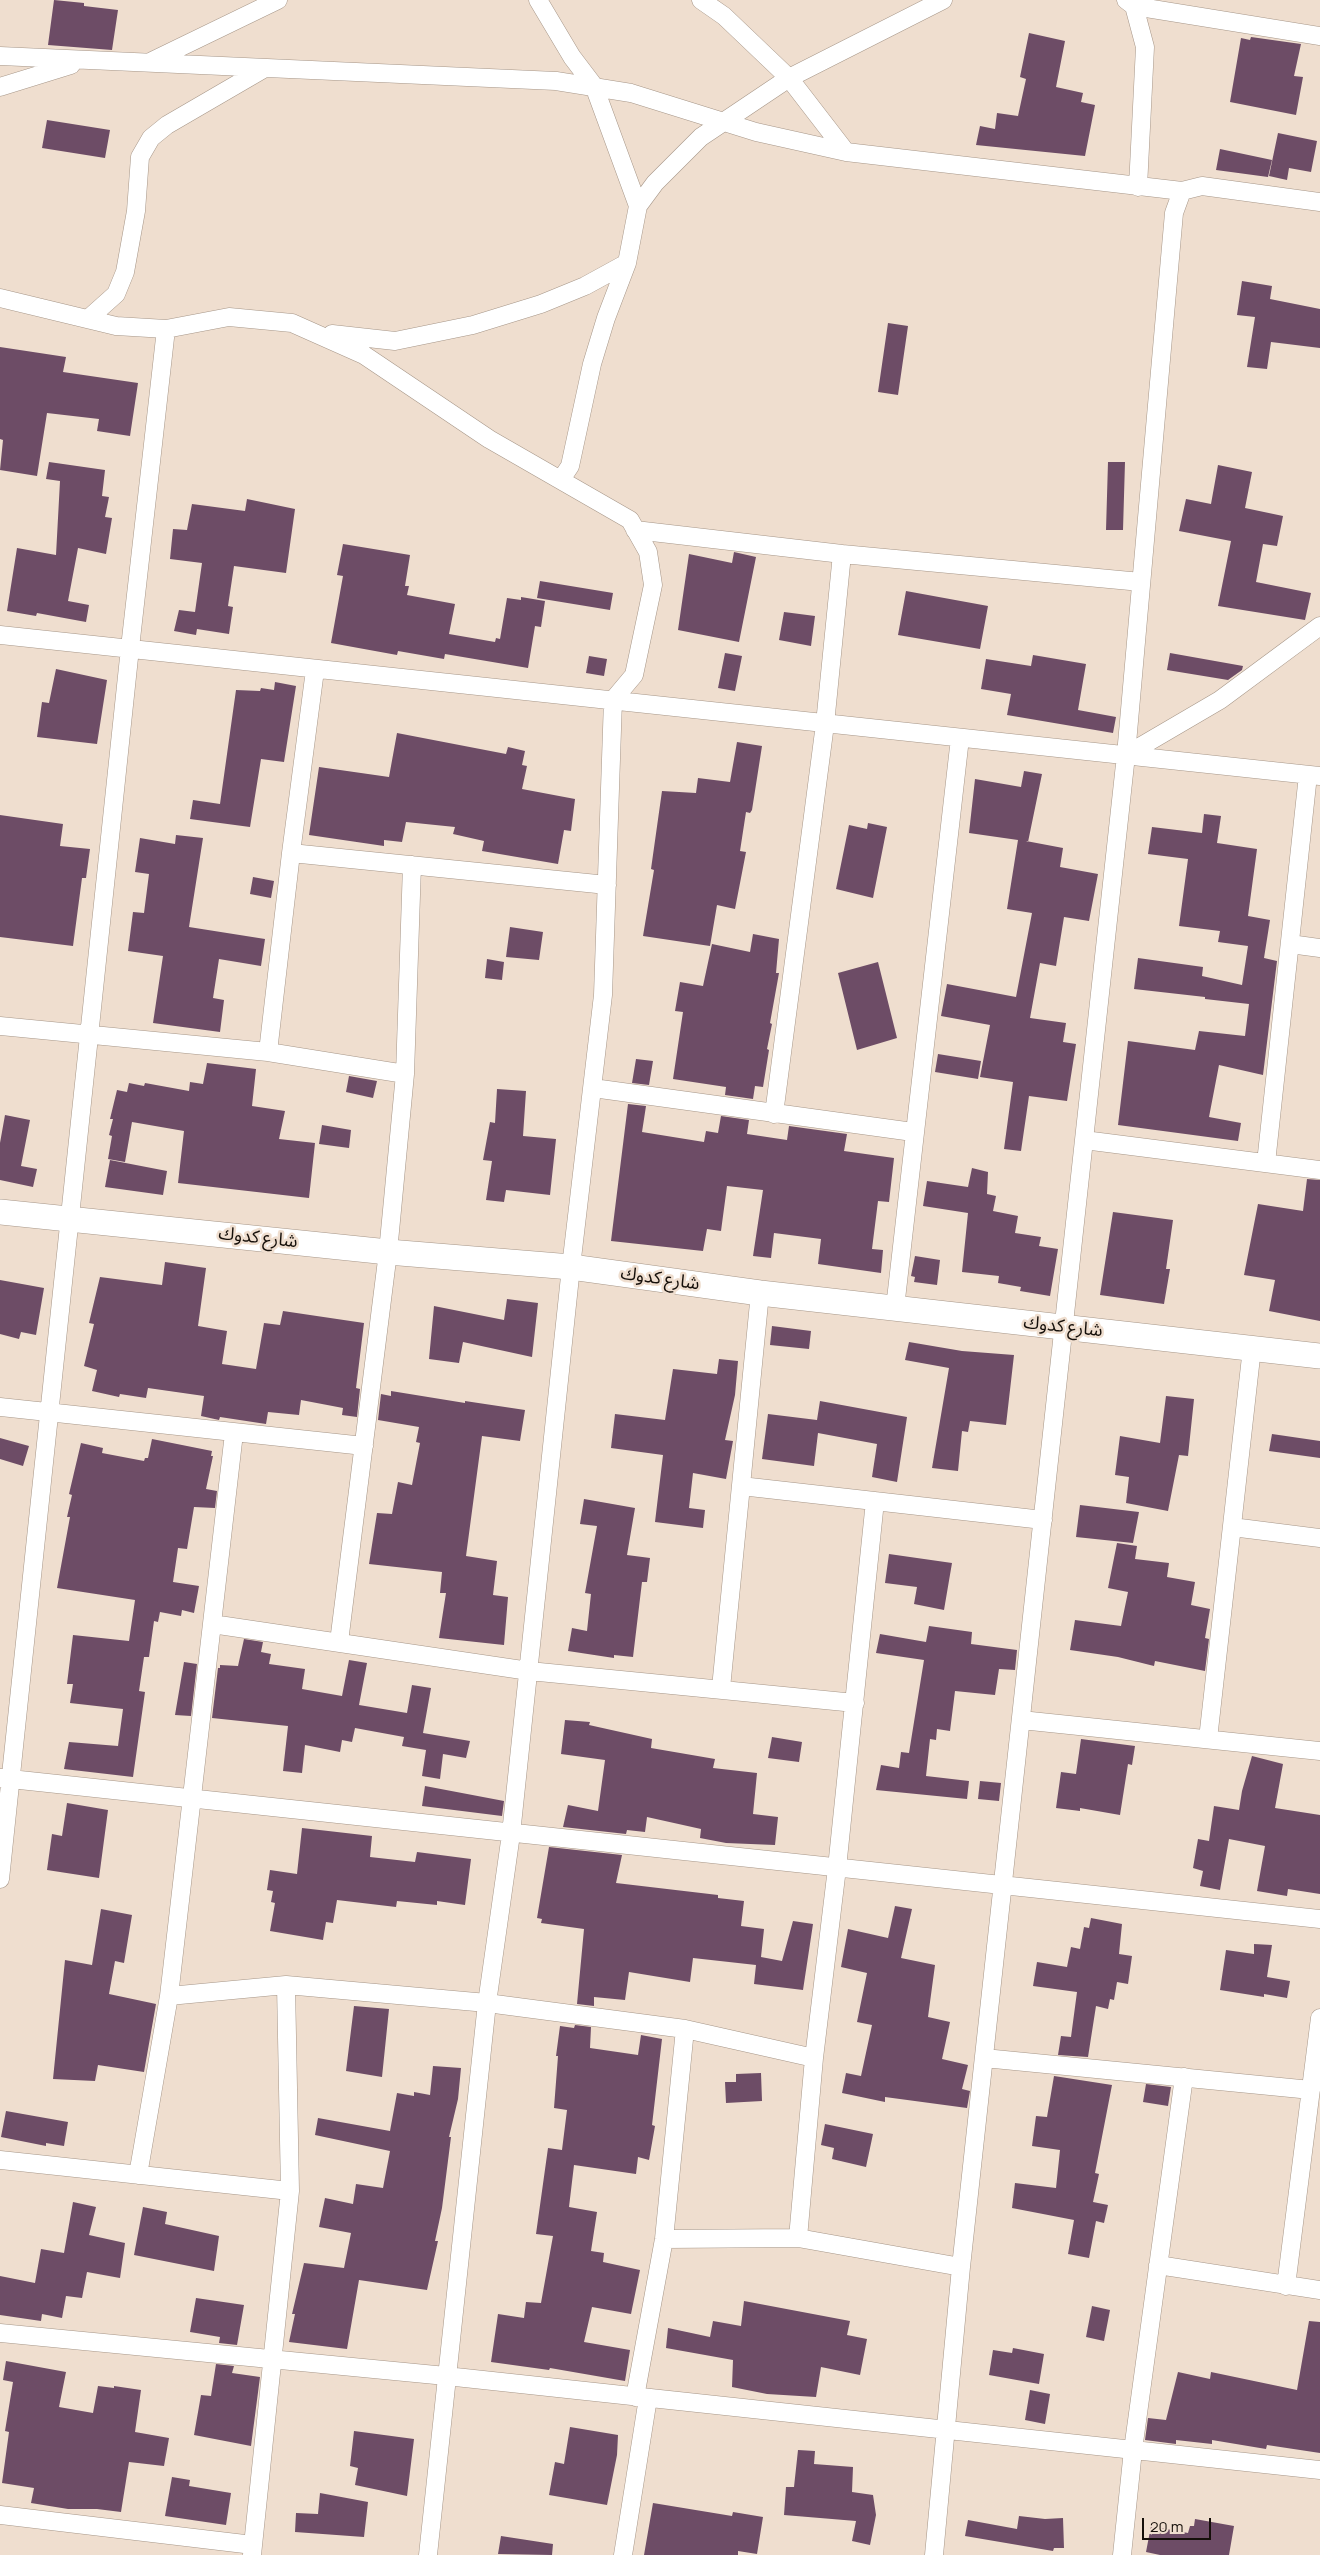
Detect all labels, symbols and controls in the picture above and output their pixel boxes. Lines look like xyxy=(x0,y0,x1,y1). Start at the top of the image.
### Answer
street label: شارع كدوك xyxy=(217,1223,299,1253)
street label: شارع كدوك xyxy=(619,1263,701,1295)
street label: شارع كدوك xyxy=(1022,1312,1104,1342)
scale bar xyxy=(1145,2508,1214,2540)
text: 20 m xyxy=(1150,2516,1183,2537)

